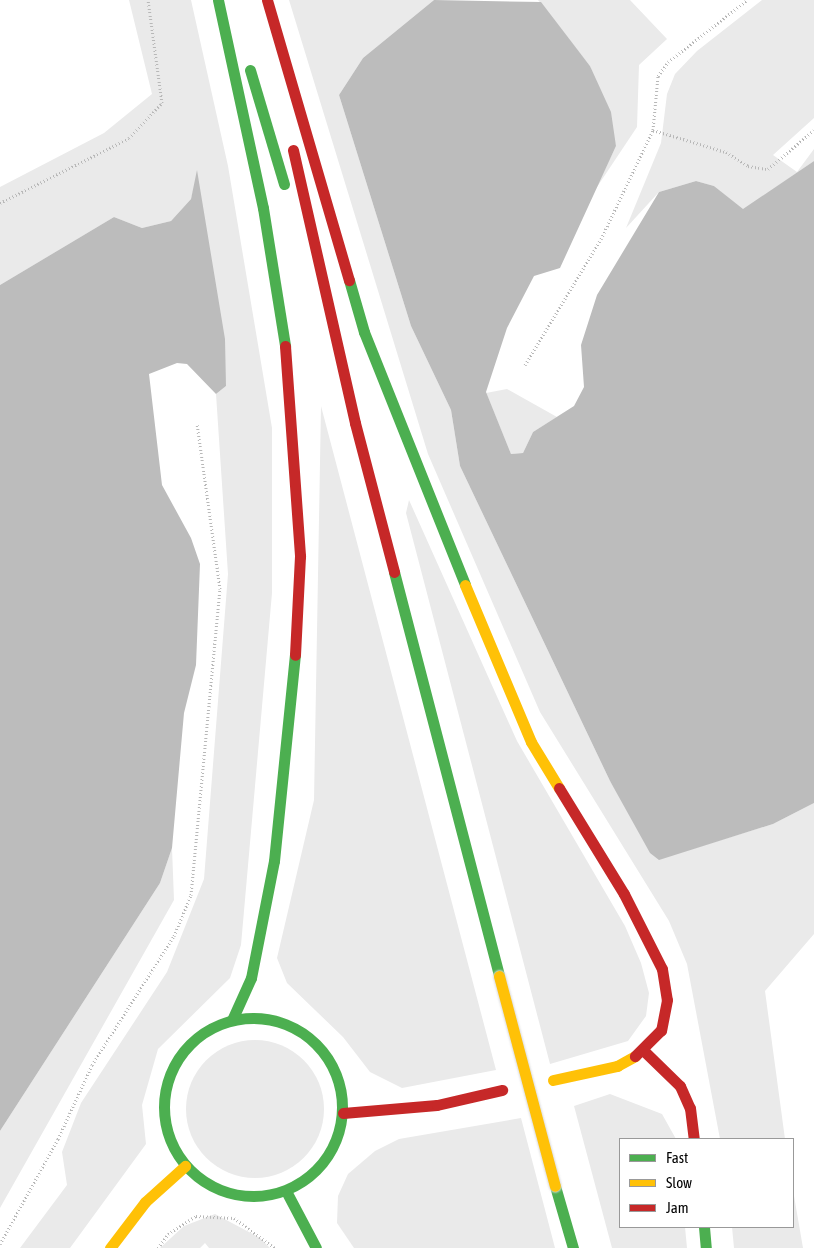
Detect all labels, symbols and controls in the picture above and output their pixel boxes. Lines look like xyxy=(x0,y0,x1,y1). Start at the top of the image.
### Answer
legend xyxy=(619,1138,794,1228)
text: Fast xyxy=(666,1149,688,1166)
text: Slow xyxy=(666,1174,692,1191)
text: Jam xyxy=(666,1199,689,1216)

